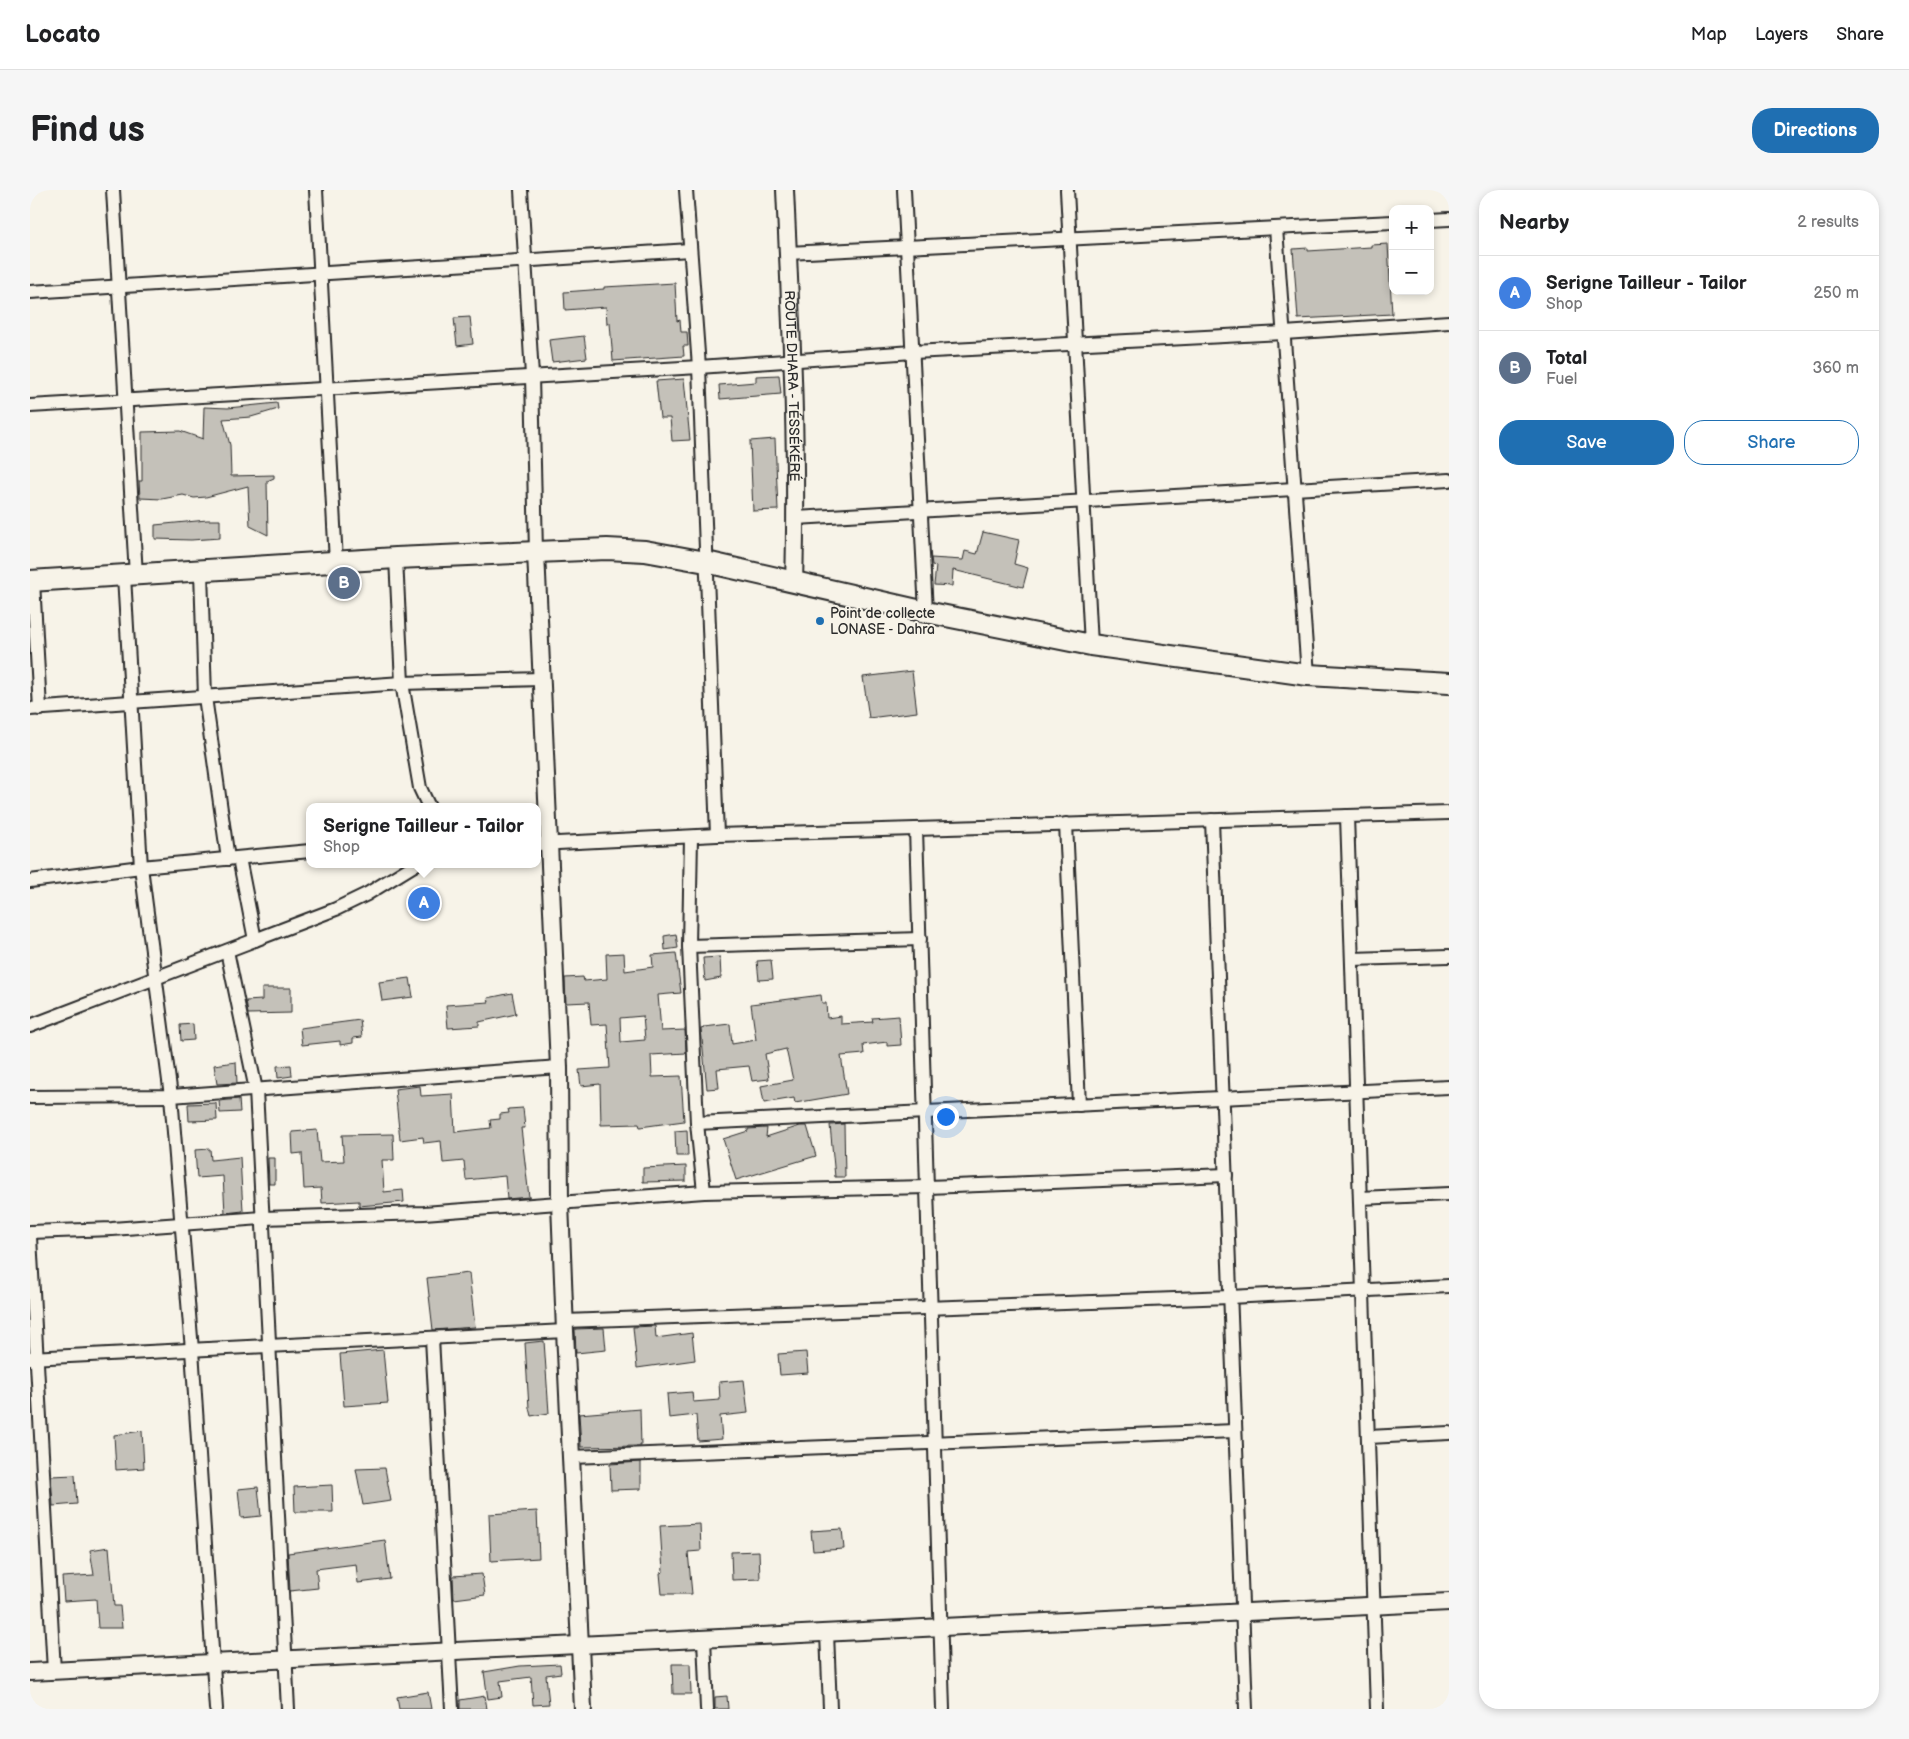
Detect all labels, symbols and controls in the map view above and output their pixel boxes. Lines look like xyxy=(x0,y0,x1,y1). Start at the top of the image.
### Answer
text: Locato xyxy=(25,20,100,49)
text: Map xyxy=(1691,24,1727,45)
text: Layers xyxy=(1755,24,1808,45)
text: Share xyxy=(1836,24,1884,45)
button: Directions xyxy=(1752,108,1879,153)
text: Find us xyxy=(30,109,145,152)
map controls xyxy=(1389,205,1434,295)
button: + xyxy=(1389,205,1434,250)
text: Nearby xyxy=(1499,210,1569,235)
text: 2 results xyxy=(1797,213,1859,232)
button: − xyxy=(1389,250,1434,295)
text: Serigne Tailleur - Tailor xyxy=(1546,272,1747,295)
text: A xyxy=(1510,284,1520,303)
text: 250 m xyxy=(1813,284,1859,303)
street label: ROUTE DHARA - TÉSSÉKÉRÉ xyxy=(781,290,805,482)
text: Shop xyxy=(1546,295,1583,314)
text: Total xyxy=(1546,347,1587,370)
text: B xyxy=(1509,359,1521,378)
text: 360 m xyxy=(1812,359,1859,378)
text: Fuel xyxy=(1546,370,1577,389)
button: Save xyxy=(1499,420,1674,465)
button: Share xyxy=(1684,420,1859,465)
pin: B xyxy=(328,564,360,602)
place label: Point de collecte LONASE - Dahra xyxy=(830,605,935,638)
marker: Point de collecte LONASE - Dahra xyxy=(814,615,826,627)
popup xyxy=(306,803,541,868)
text: Serigne Tailleur - Tailor xyxy=(323,815,524,838)
text: Shop xyxy=(323,838,360,857)
pin: A xyxy=(408,884,440,922)
your location xyxy=(933,1104,959,1130)

